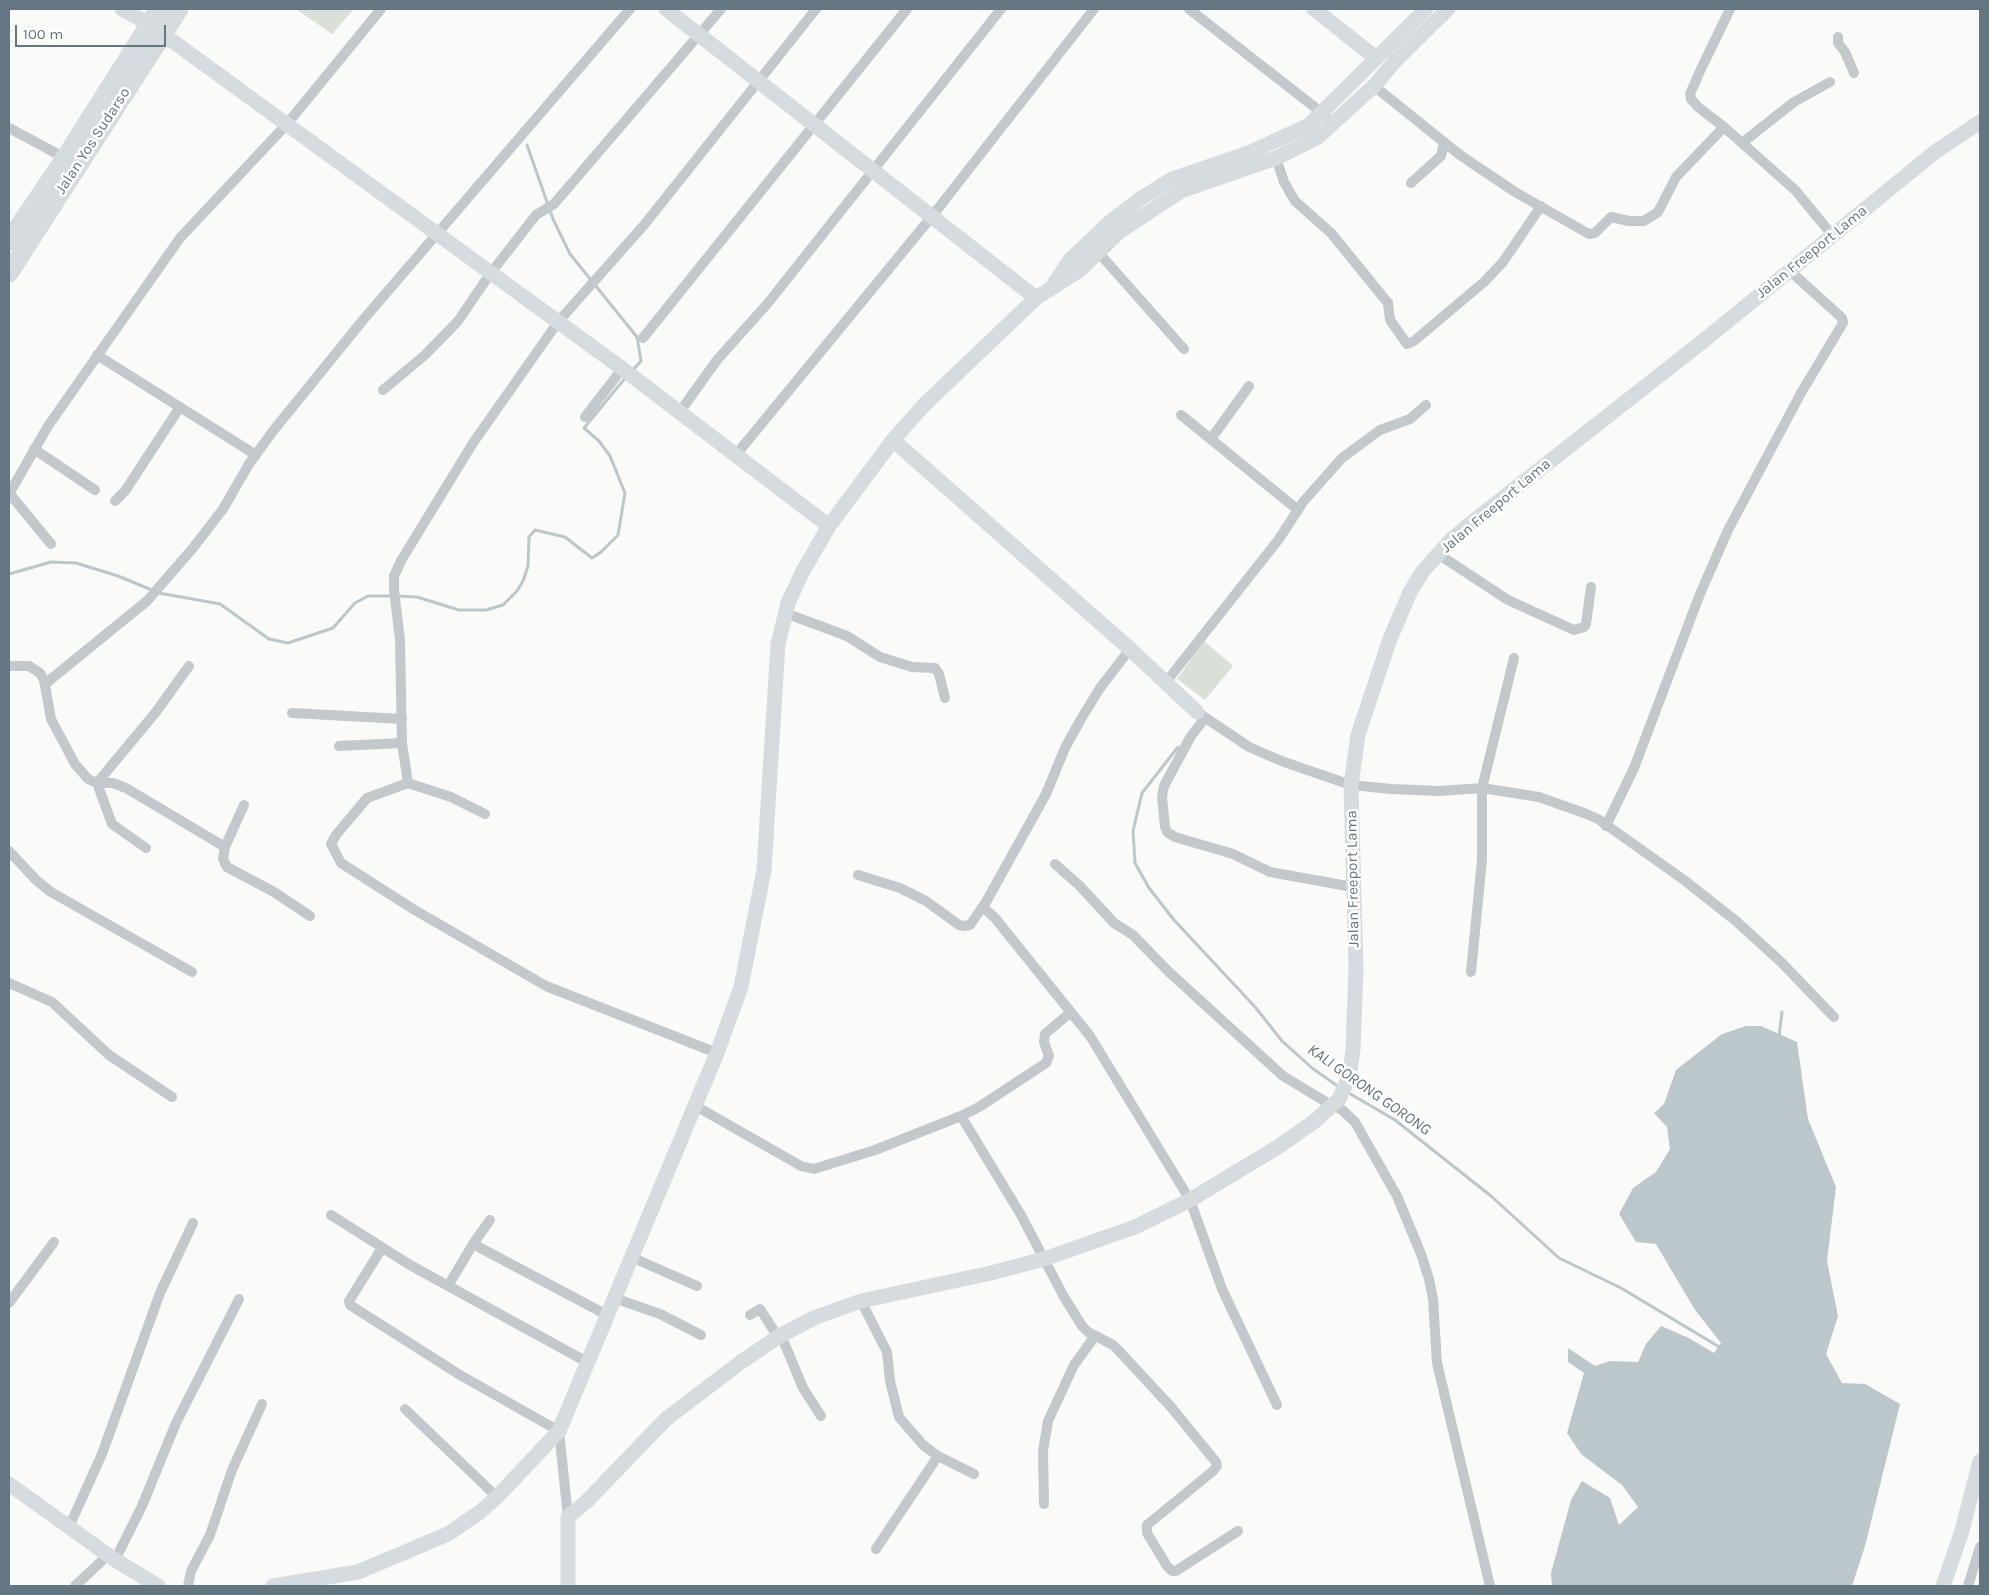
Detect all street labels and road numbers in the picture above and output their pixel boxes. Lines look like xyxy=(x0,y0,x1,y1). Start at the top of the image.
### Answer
street label: Jalan Yos Sudarso xyxy=(52,84,134,198)
street label: Jalan Freeport Lama xyxy=(1753,202,1871,302)
street label: Jalan Freeport Lama xyxy=(1438,455,1554,557)
street label: Jalan Freeport Lama xyxy=(1343,810,1363,948)

